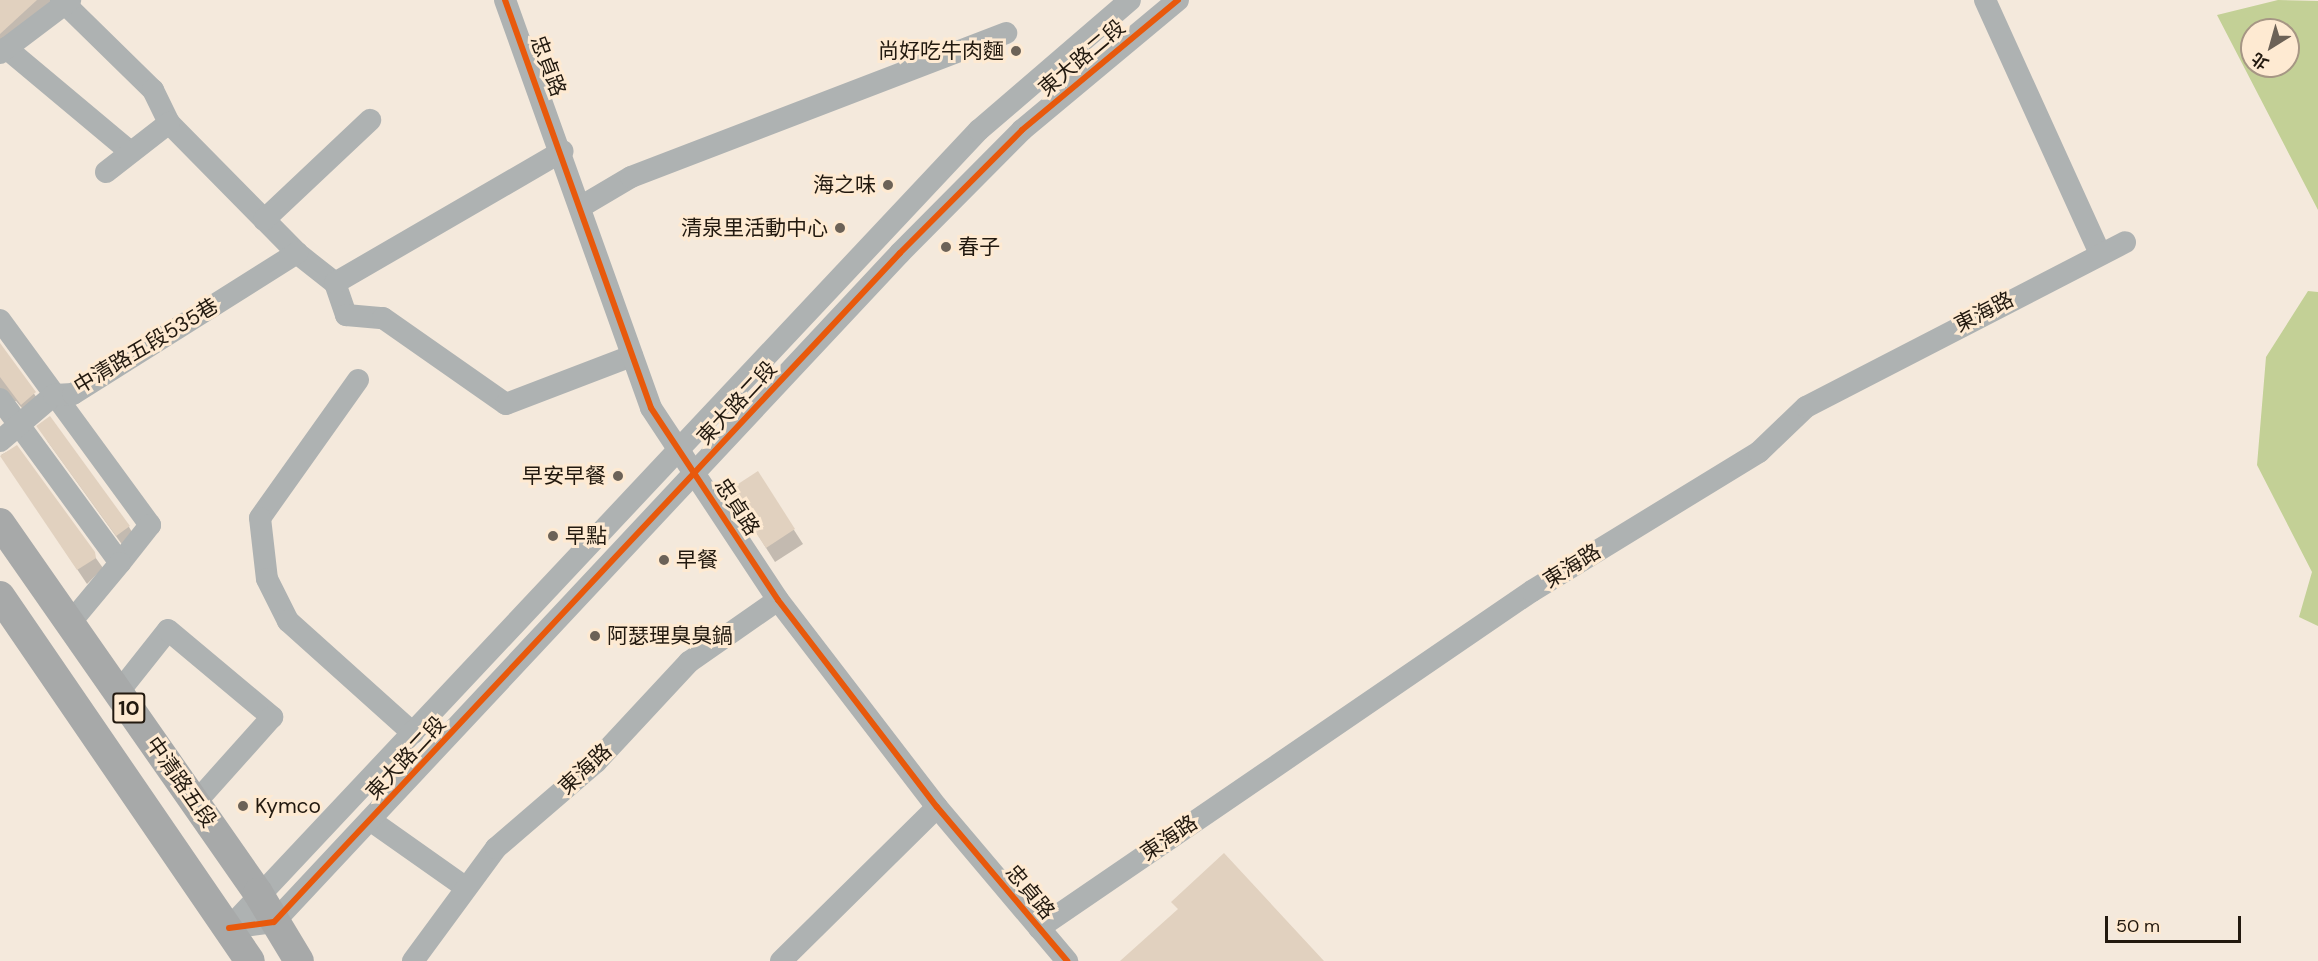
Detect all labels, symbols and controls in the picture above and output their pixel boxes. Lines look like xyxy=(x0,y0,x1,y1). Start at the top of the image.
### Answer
street label: 東大路二段 xyxy=(1034,15,1130,101)
north arrow xyxy=(2240,18,2300,78)
street label: 忠貞路 xyxy=(525,32,571,100)
place label: 尚好吃牛肉麵 xyxy=(878,38,1004,64)
marker: 尚好吃牛肉麵 xyxy=(1009,44,1023,58)
text: 北 xyxy=(2247,48,2273,74)
place label: 海之味 xyxy=(813,172,876,198)
marker: 海之味 xyxy=(881,178,895,192)
place label: 清泉里活動中心 xyxy=(681,215,828,241)
marker: 清泉里活動中心 xyxy=(833,221,847,235)
place label: 春子 xyxy=(958,234,1000,260)
marker: 春子 xyxy=(939,240,953,254)
street label: 東海路 xyxy=(1950,286,2018,338)
street label: 中清路五段535巷 xyxy=(69,293,223,399)
street label: 東大路二段 xyxy=(692,356,782,450)
place label: 早安早餐 xyxy=(522,463,606,489)
marker: 早安早餐 xyxy=(611,469,625,483)
street label: 忠貞路 xyxy=(709,474,765,540)
place label: 早點 xyxy=(565,523,607,549)
marker: 早點 xyxy=(546,529,560,543)
street label: 東海路 xyxy=(1539,539,1605,593)
place label: 早餐 xyxy=(676,547,718,573)
marker: 早餐 xyxy=(657,553,671,567)
place label: 阿瑟理臭臭鍋 xyxy=(607,623,733,649)
marker: 阿瑟理臭臭鍋 xyxy=(588,629,602,643)
road number: 10 xyxy=(111,691,147,725)
street label: 東大路二段 xyxy=(361,711,451,805)
street label: 中清路五段 xyxy=(141,732,221,832)
street label: 東海路 xyxy=(553,738,617,800)
place label: Kymco xyxy=(255,793,321,819)
marker: Kymco xyxy=(236,799,250,813)
street label: 東海路 xyxy=(1136,810,1202,866)
street label: 忠貞路 xyxy=(1000,860,1060,924)
scale bar xyxy=(2108,904,2244,942)
text: 50 m xyxy=(2116,914,2160,938)

